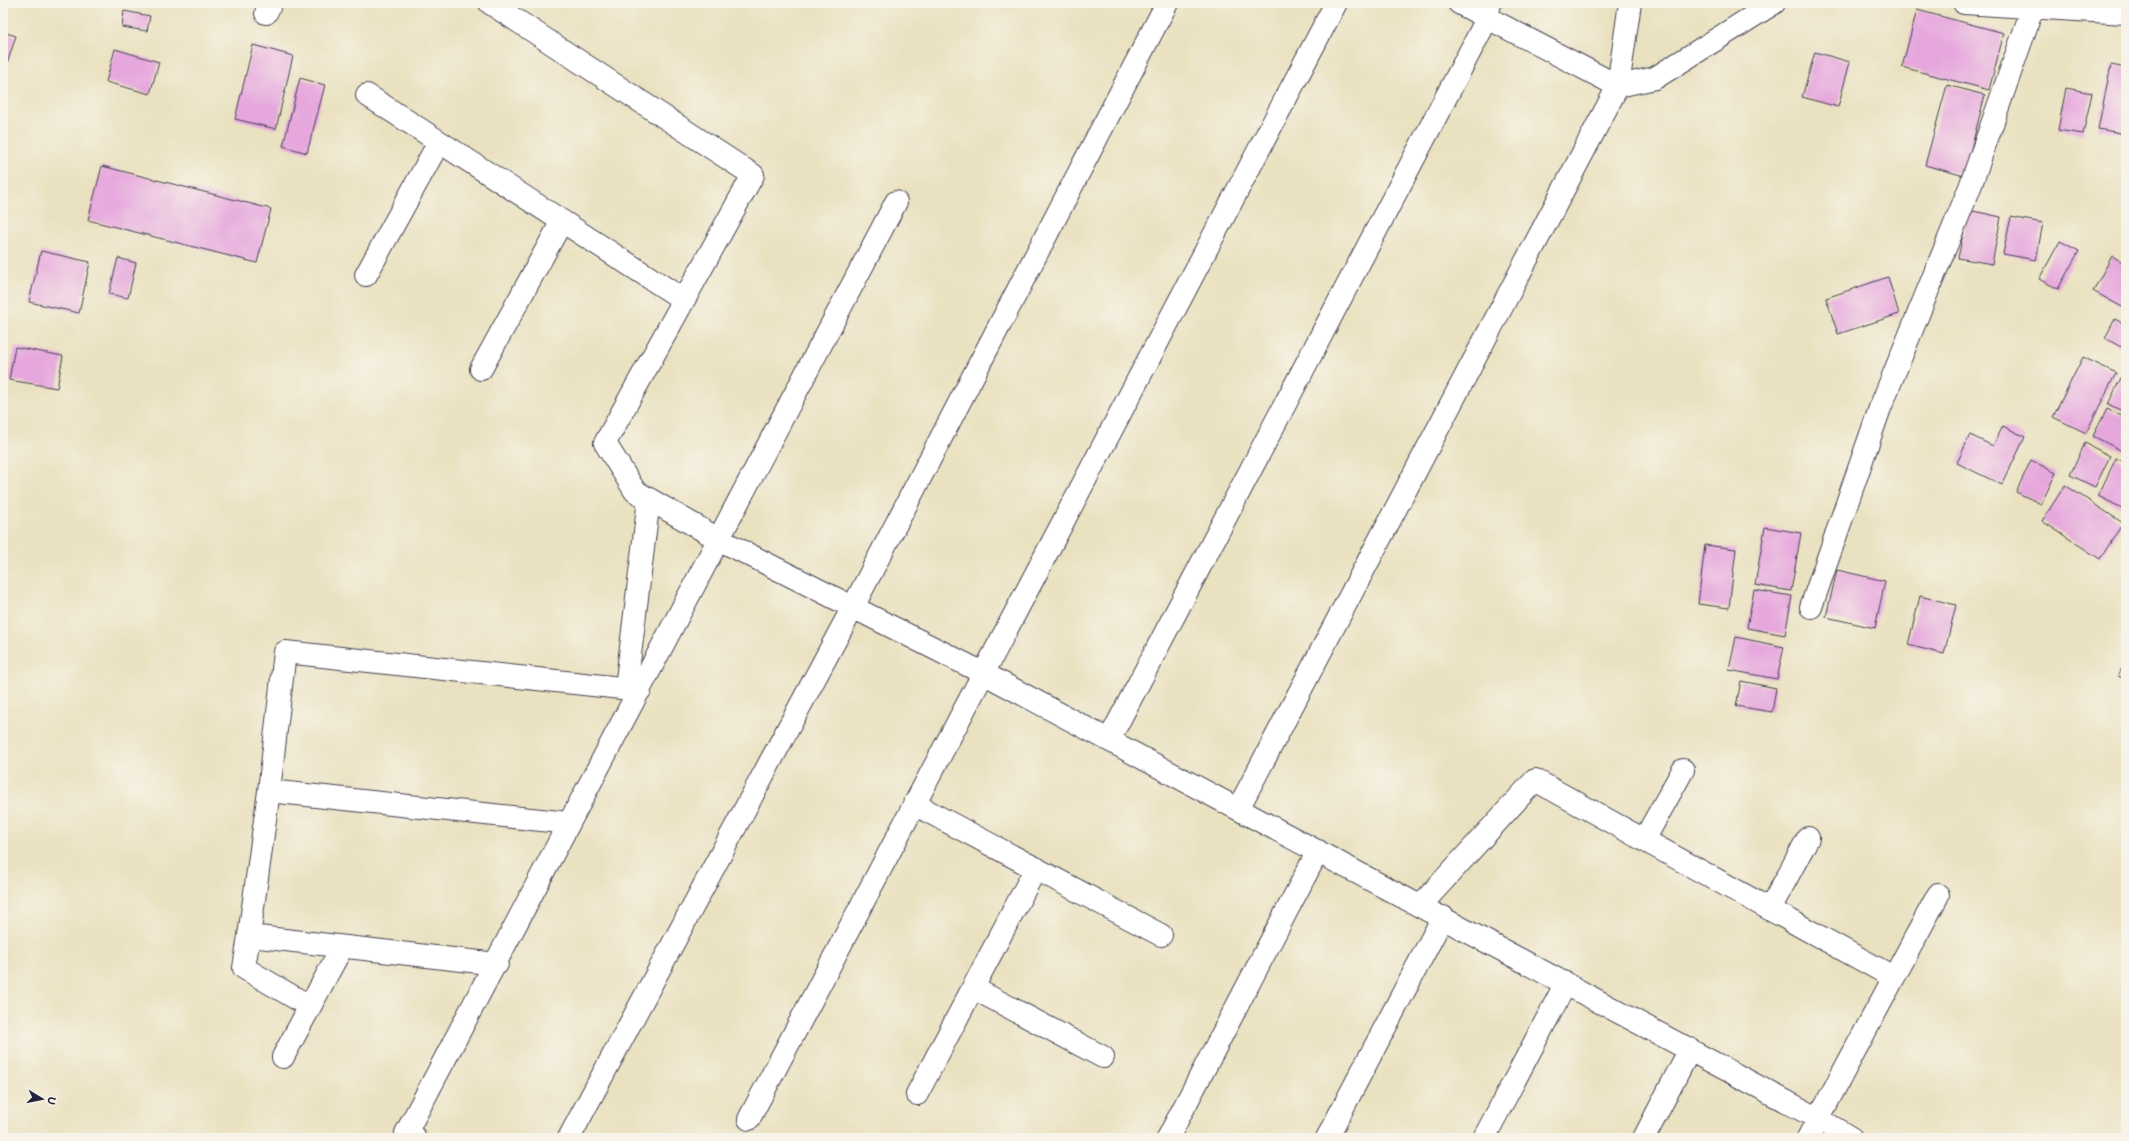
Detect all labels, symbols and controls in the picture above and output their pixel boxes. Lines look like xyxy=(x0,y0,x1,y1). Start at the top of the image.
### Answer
north arrow xyxy=(22,1079,62,1119)
text: U xyxy=(44,1096,58,1106)

